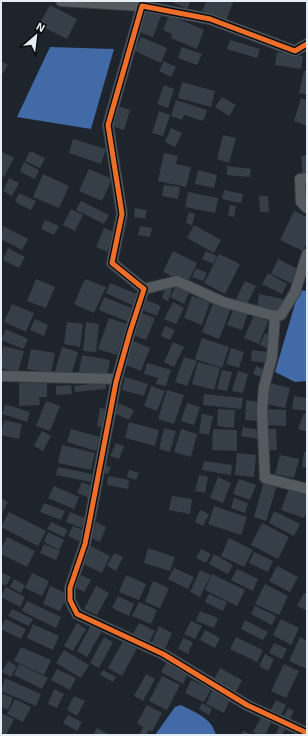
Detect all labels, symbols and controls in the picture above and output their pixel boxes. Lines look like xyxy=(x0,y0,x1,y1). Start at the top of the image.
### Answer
north arrow xyxy=(16,16,56,56)
text: N xyxy=(34,19,48,34)

